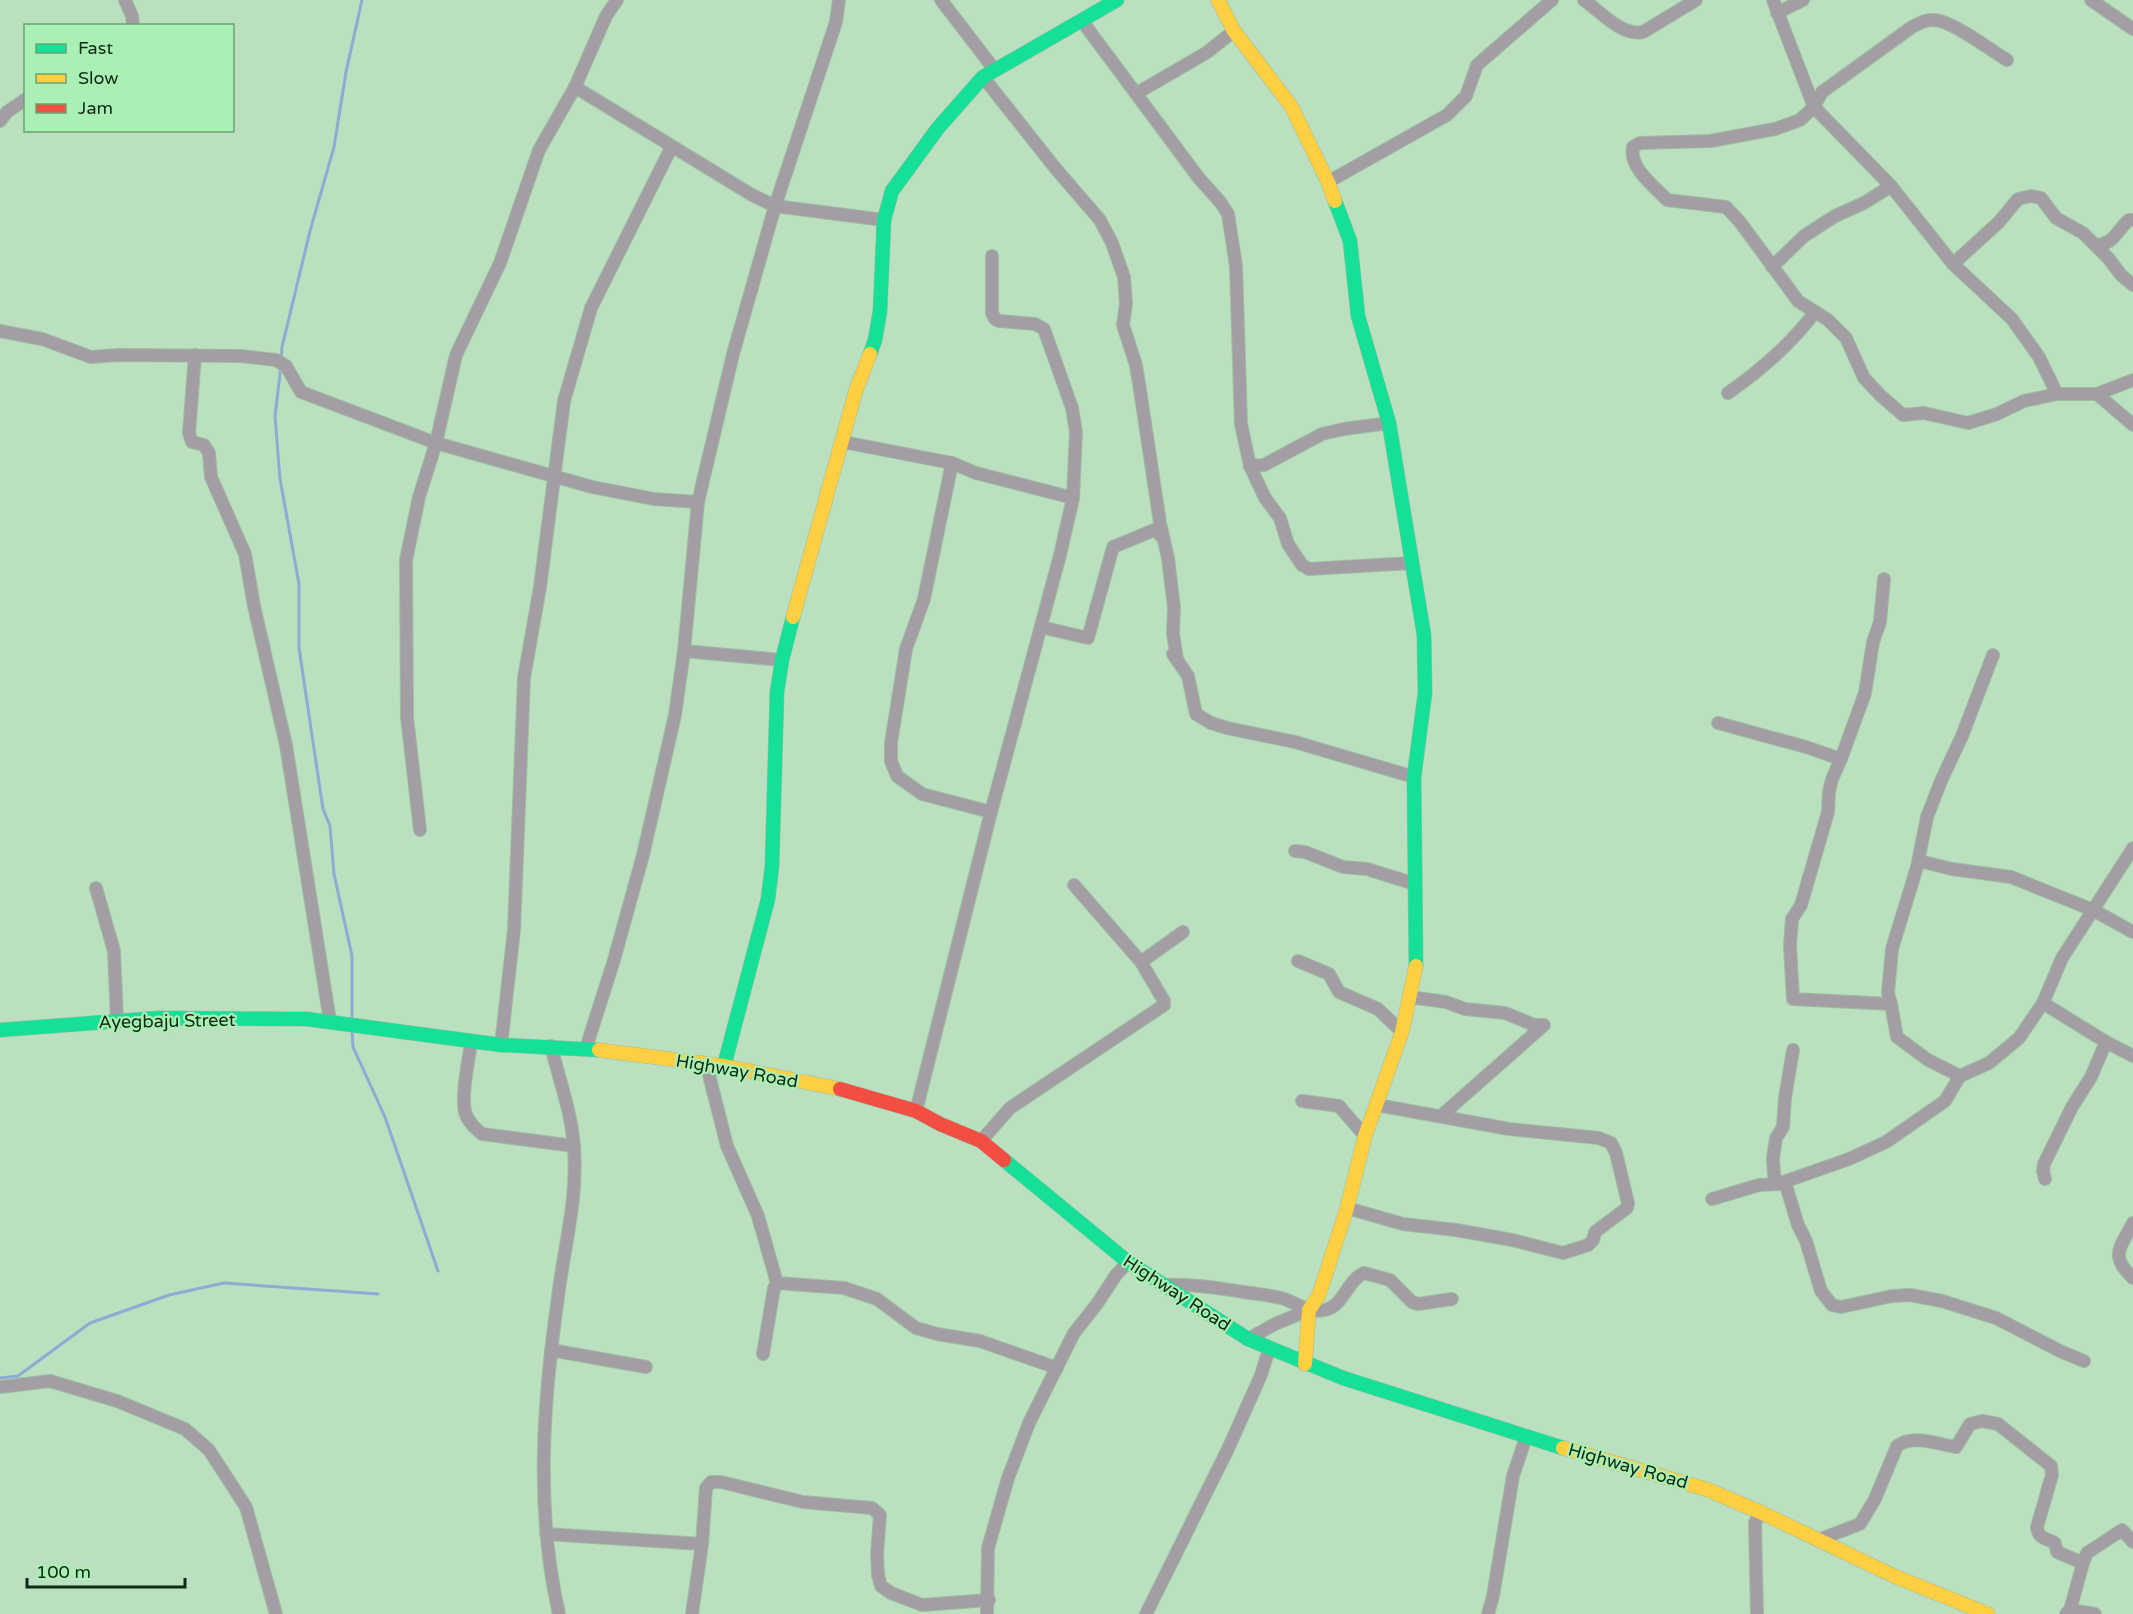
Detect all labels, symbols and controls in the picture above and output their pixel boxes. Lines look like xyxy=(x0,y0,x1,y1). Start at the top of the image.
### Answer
legend xyxy=(24,24,234,132)
text: Fast xyxy=(78,37,113,59)
text: Slow xyxy=(78,67,119,89)
text: Jam xyxy=(78,97,113,119)
street label: Ayegbaju Street xyxy=(98,1009,236,1033)
street label: Highway Road xyxy=(674,1049,800,1093)
street label: Highway Road xyxy=(1119,1250,1235,1336)
street label: Highway Road xyxy=(1565,1438,1691,1494)
scale bar xyxy=(27,1551,184,1589)
text: 100 m xyxy=(36,1561,91,1583)

